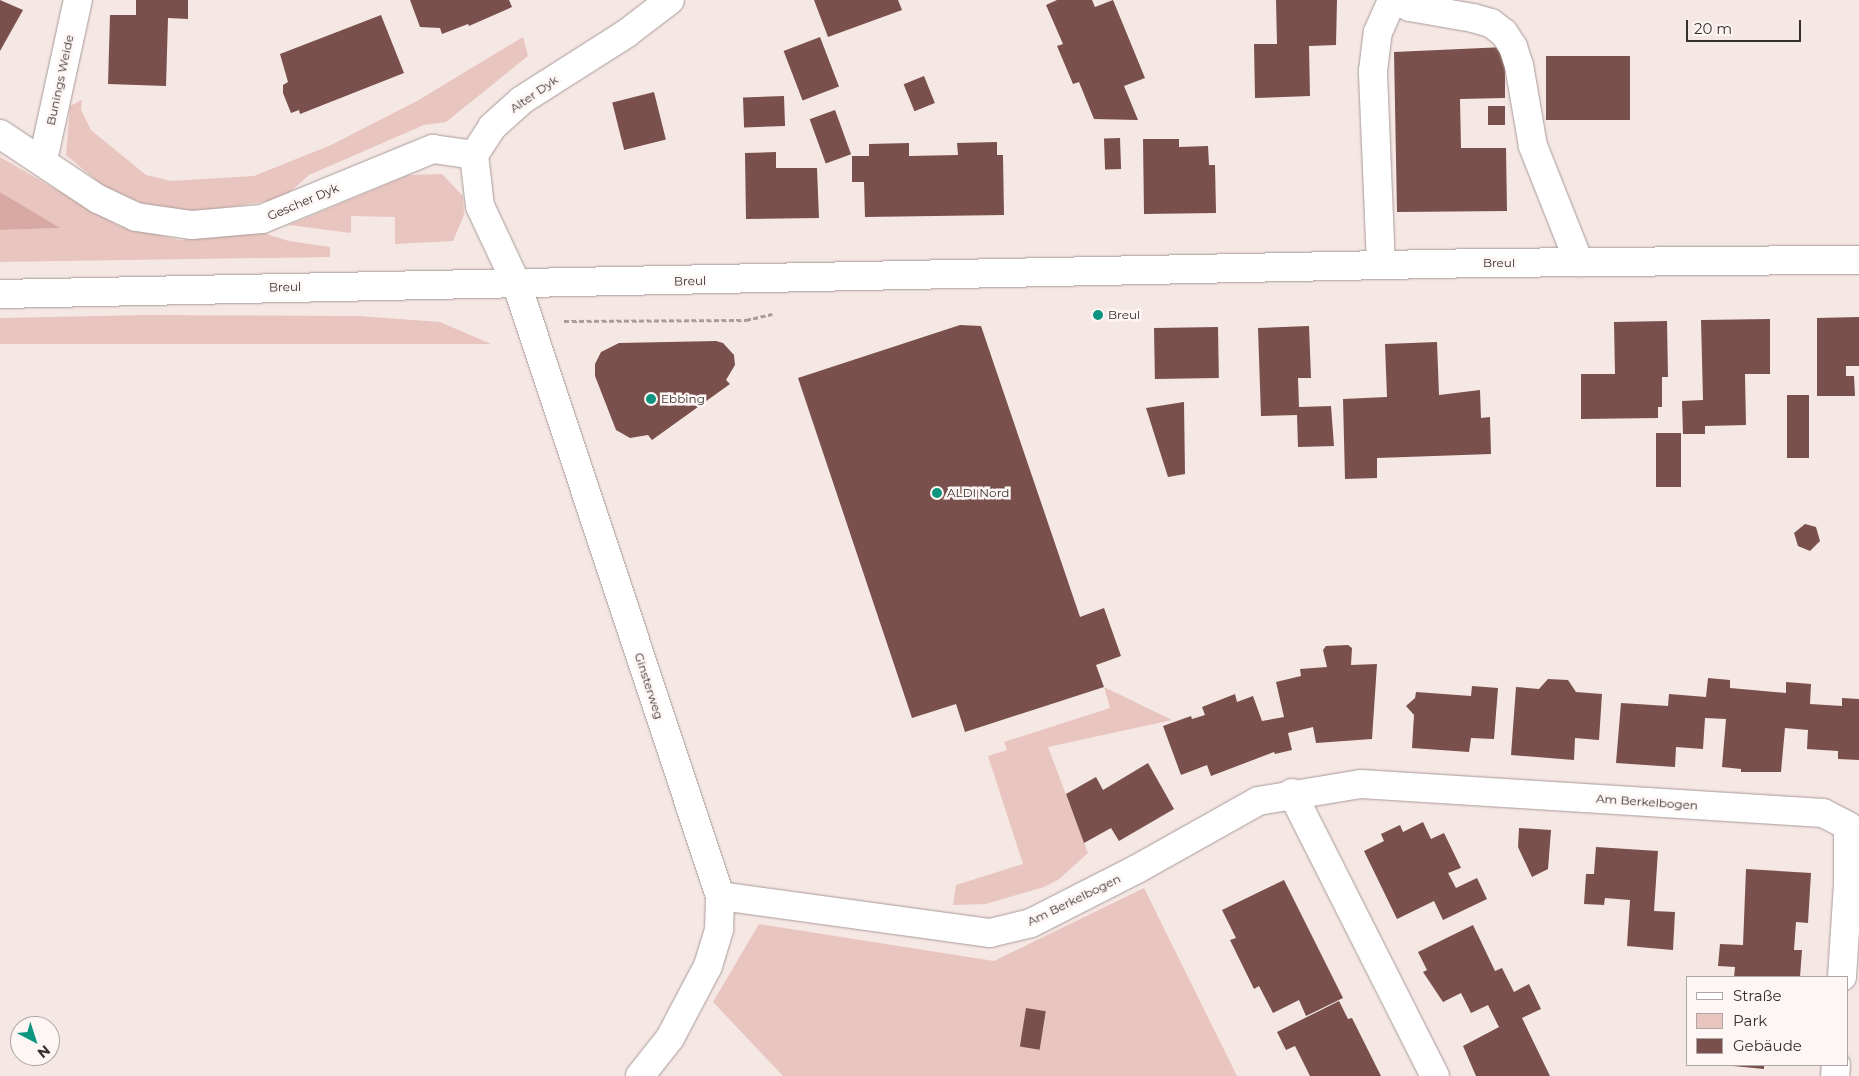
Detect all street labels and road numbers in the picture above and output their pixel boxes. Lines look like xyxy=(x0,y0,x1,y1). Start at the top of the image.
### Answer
street label: Bunings Weide xyxy=(43,33,77,127)
street label: Alter Dyk xyxy=(507,72,561,116)
street label: Gescher Dyk xyxy=(265,181,341,223)
street label: Breul xyxy=(1483,256,1515,270)
street label: Breul xyxy=(674,274,706,288)
street label: Breul xyxy=(269,280,301,294)
street label: Ginsterweg xyxy=(631,651,667,721)
street label: Am Berkelbogen xyxy=(1596,791,1698,813)
street label: Am Berkelbogen xyxy=(1025,871,1123,929)

